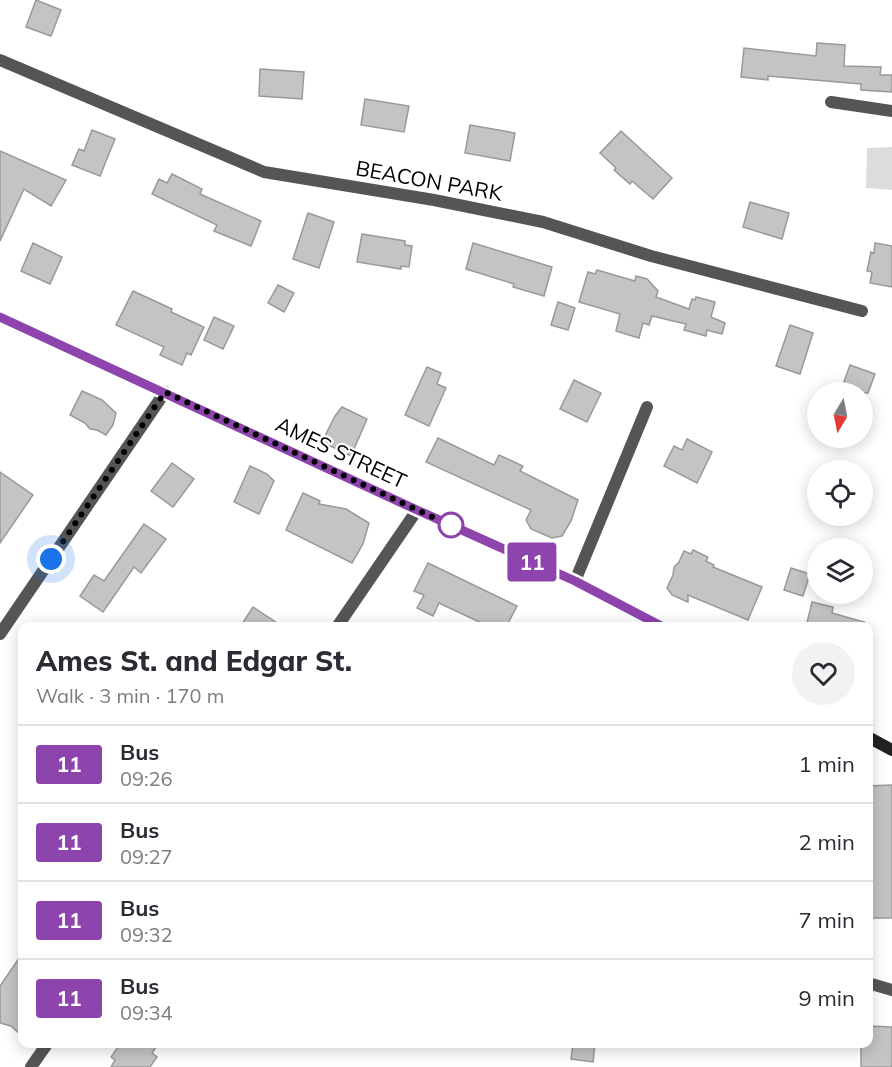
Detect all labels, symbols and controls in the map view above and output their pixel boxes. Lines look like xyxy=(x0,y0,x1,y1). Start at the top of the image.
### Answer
street label: BEACON PARK xyxy=(354,154,505,206)
north arrow xyxy=(807,382,873,448)
map controls xyxy=(807,382,873,604)
street label: AMES STREET xyxy=(272,410,411,494)
button: locate xyxy=(807,460,873,526)
unlabelled marker xyxy=(438,512,464,538)
button: layers xyxy=(807,538,873,604)
line badge: 11 xyxy=(505,542,559,582)
your location xyxy=(36,544,66,574)
text: 11 xyxy=(519,549,545,575)
button: heart xyxy=(792,642,855,705)
text: Ames St. and Edgar St. xyxy=(36,643,352,678)
text: Walk · 3 min · 170 m xyxy=(36,683,224,708)
text: Bus xyxy=(120,738,159,766)
text: 1 min xyxy=(799,750,855,778)
text: 11 xyxy=(56,751,82,777)
text: 09:26 xyxy=(120,766,173,791)
text: Bus xyxy=(120,816,159,844)
text: 2 min xyxy=(799,828,855,856)
text: 11 xyxy=(56,829,82,855)
text: 09:27 xyxy=(120,844,173,869)
text: Bus xyxy=(120,894,159,922)
text: 7 min xyxy=(799,906,855,934)
text: 11 xyxy=(56,907,82,933)
text: 09:32 xyxy=(120,922,173,947)
text: Bus xyxy=(120,972,159,1000)
text: 9 min xyxy=(799,984,855,1012)
text: 11 xyxy=(56,985,82,1011)
text: 09:34 xyxy=(120,1000,173,1025)

